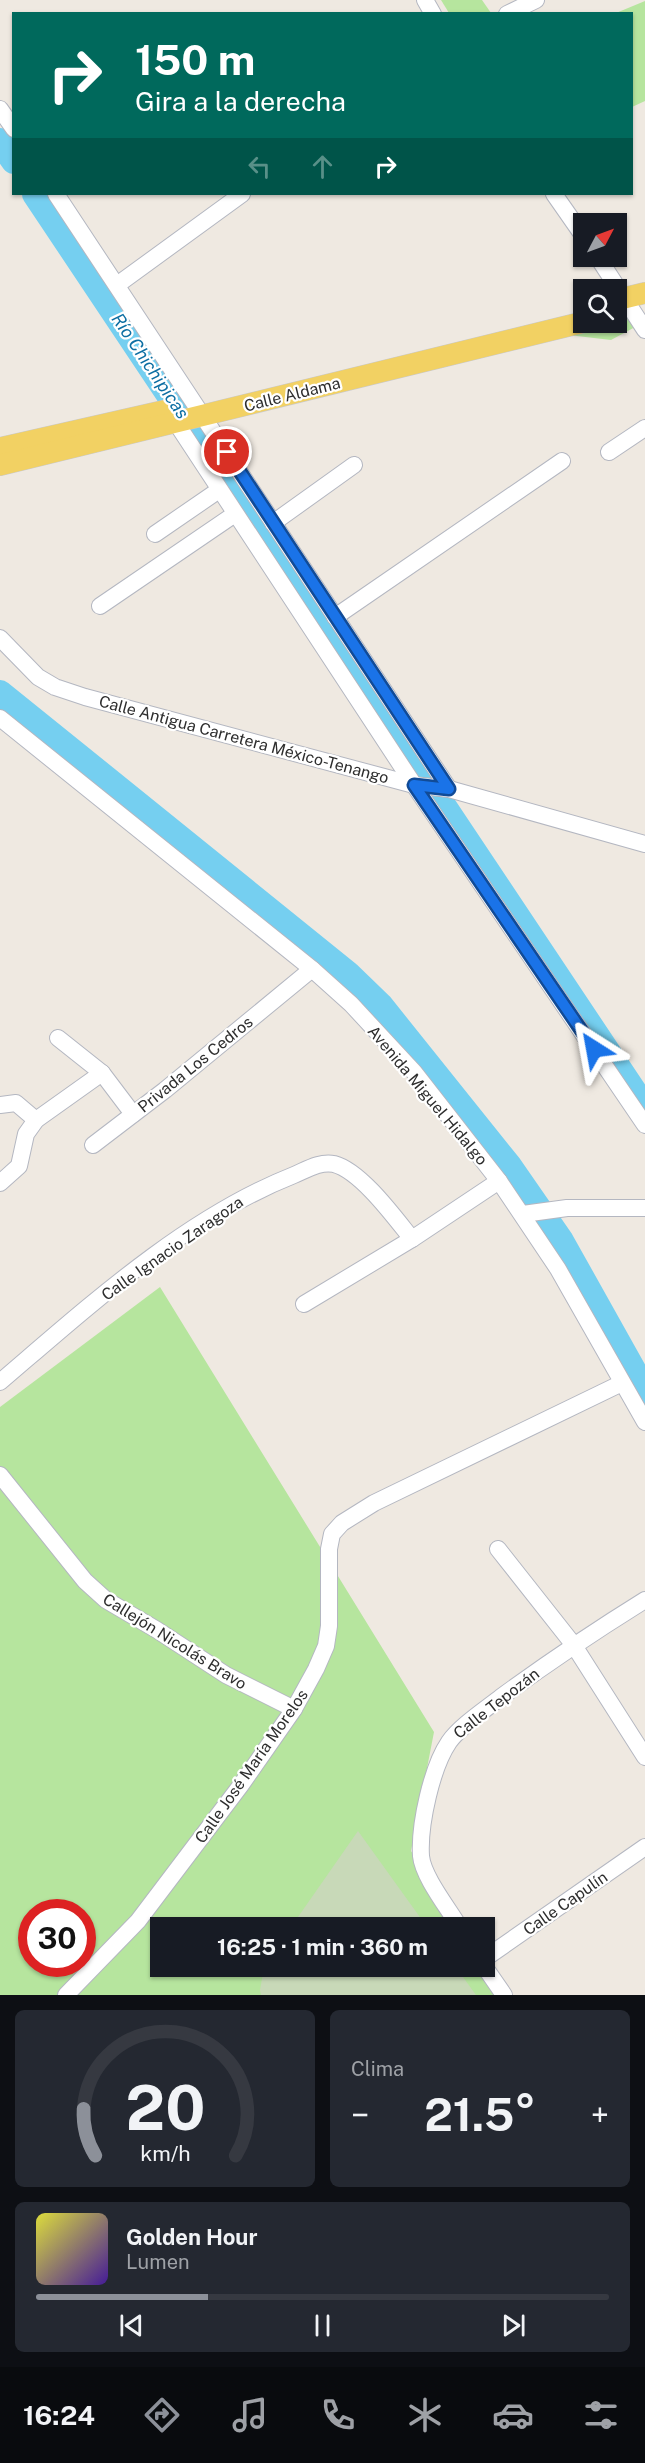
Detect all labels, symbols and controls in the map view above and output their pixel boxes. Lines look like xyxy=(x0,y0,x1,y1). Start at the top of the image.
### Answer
text: 150 m xyxy=(135,35,255,84)
icon: right xyxy=(36,36,114,114)
text: Gira a la derecha xyxy=(135,85,346,117)
icon: left xyxy=(243,150,276,183)
icon: ahead xyxy=(306,150,339,183)
icon: right xyxy=(369,150,402,183)
north arrow xyxy=(573,213,627,267)
map controls xyxy=(573,213,627,333)
button: search xyxy=(573,279,627,333)
water label: Río Chichipicas xyxy=(107,309,194,423)
street label: Calle Aldama xyxy=(242,373,342,416)
pin xyxy=(201,426,252,477)
icon: arrive xyxy=(210,435,243,468)
street label: Calle Antigua Carretera México-Tenango xyxy=(97,692,391,787)
street label: Privada Los Cedros xyxy=(134,1012,257,1117)
position arrow xyxy=(562,1017,626,1081)
street label: Avenida Miguel Hidalgo xyxy=(364,1022,492,1169)
street label: Calle Ignacio Zaragoza xyxy=(98,1192,247,1305)
street label: Callejón Nicolás Bravo xyxy=(99,1589,250,1693)
street label: Calle Tepozán xyxy=(450,1664,543,1743)
street label: Calle José María Morelos xyxy=(191,1686,312,1847)
street label: Calle Capulín xyxy=(520,1867,611,1939)
speed limit sign: 30 xyxy=(18,1899,96,1977)
text: 16:25 · 1 min · 360 m xyxy=(217,1934,428,1960)
text: Clima xyxy=(351,2057,404,2081)
text: 20 xyxy=(125,2071,205,2144)
text: 21.5° xyxy=(424,2088,536,2141)
text: − xyxy=(351,2096,369,2134)
text: + xyxy=(591,2096,609,2134)
text: km/h xyxy=(140,2141,190,2166)
text: Golden Hour xyxy=(126,2224,257,2250)
text: Lumen xyxy=(126,2250,190,2274)
icon: previous xyxy=(115,2309,148,2342)
icon: pause xyxy=(306,2309,339,2342)
icon: next xyxy=(497,2309,530,2342)
icon: directions xyxy=(141,2394,183,2436)
icon: music xyxy=(229,2394,271,2436)
icon: phone xyxy=(317,2394,359,2436)
icon: climate xyxy=(404,2394,446,2436)
icon: car xyxy=(492,2394,534,2436)
icon: filters xyxy=(580,2394,622,2436)
text: 16:24 xyxy=(23,2399,95,2431)

